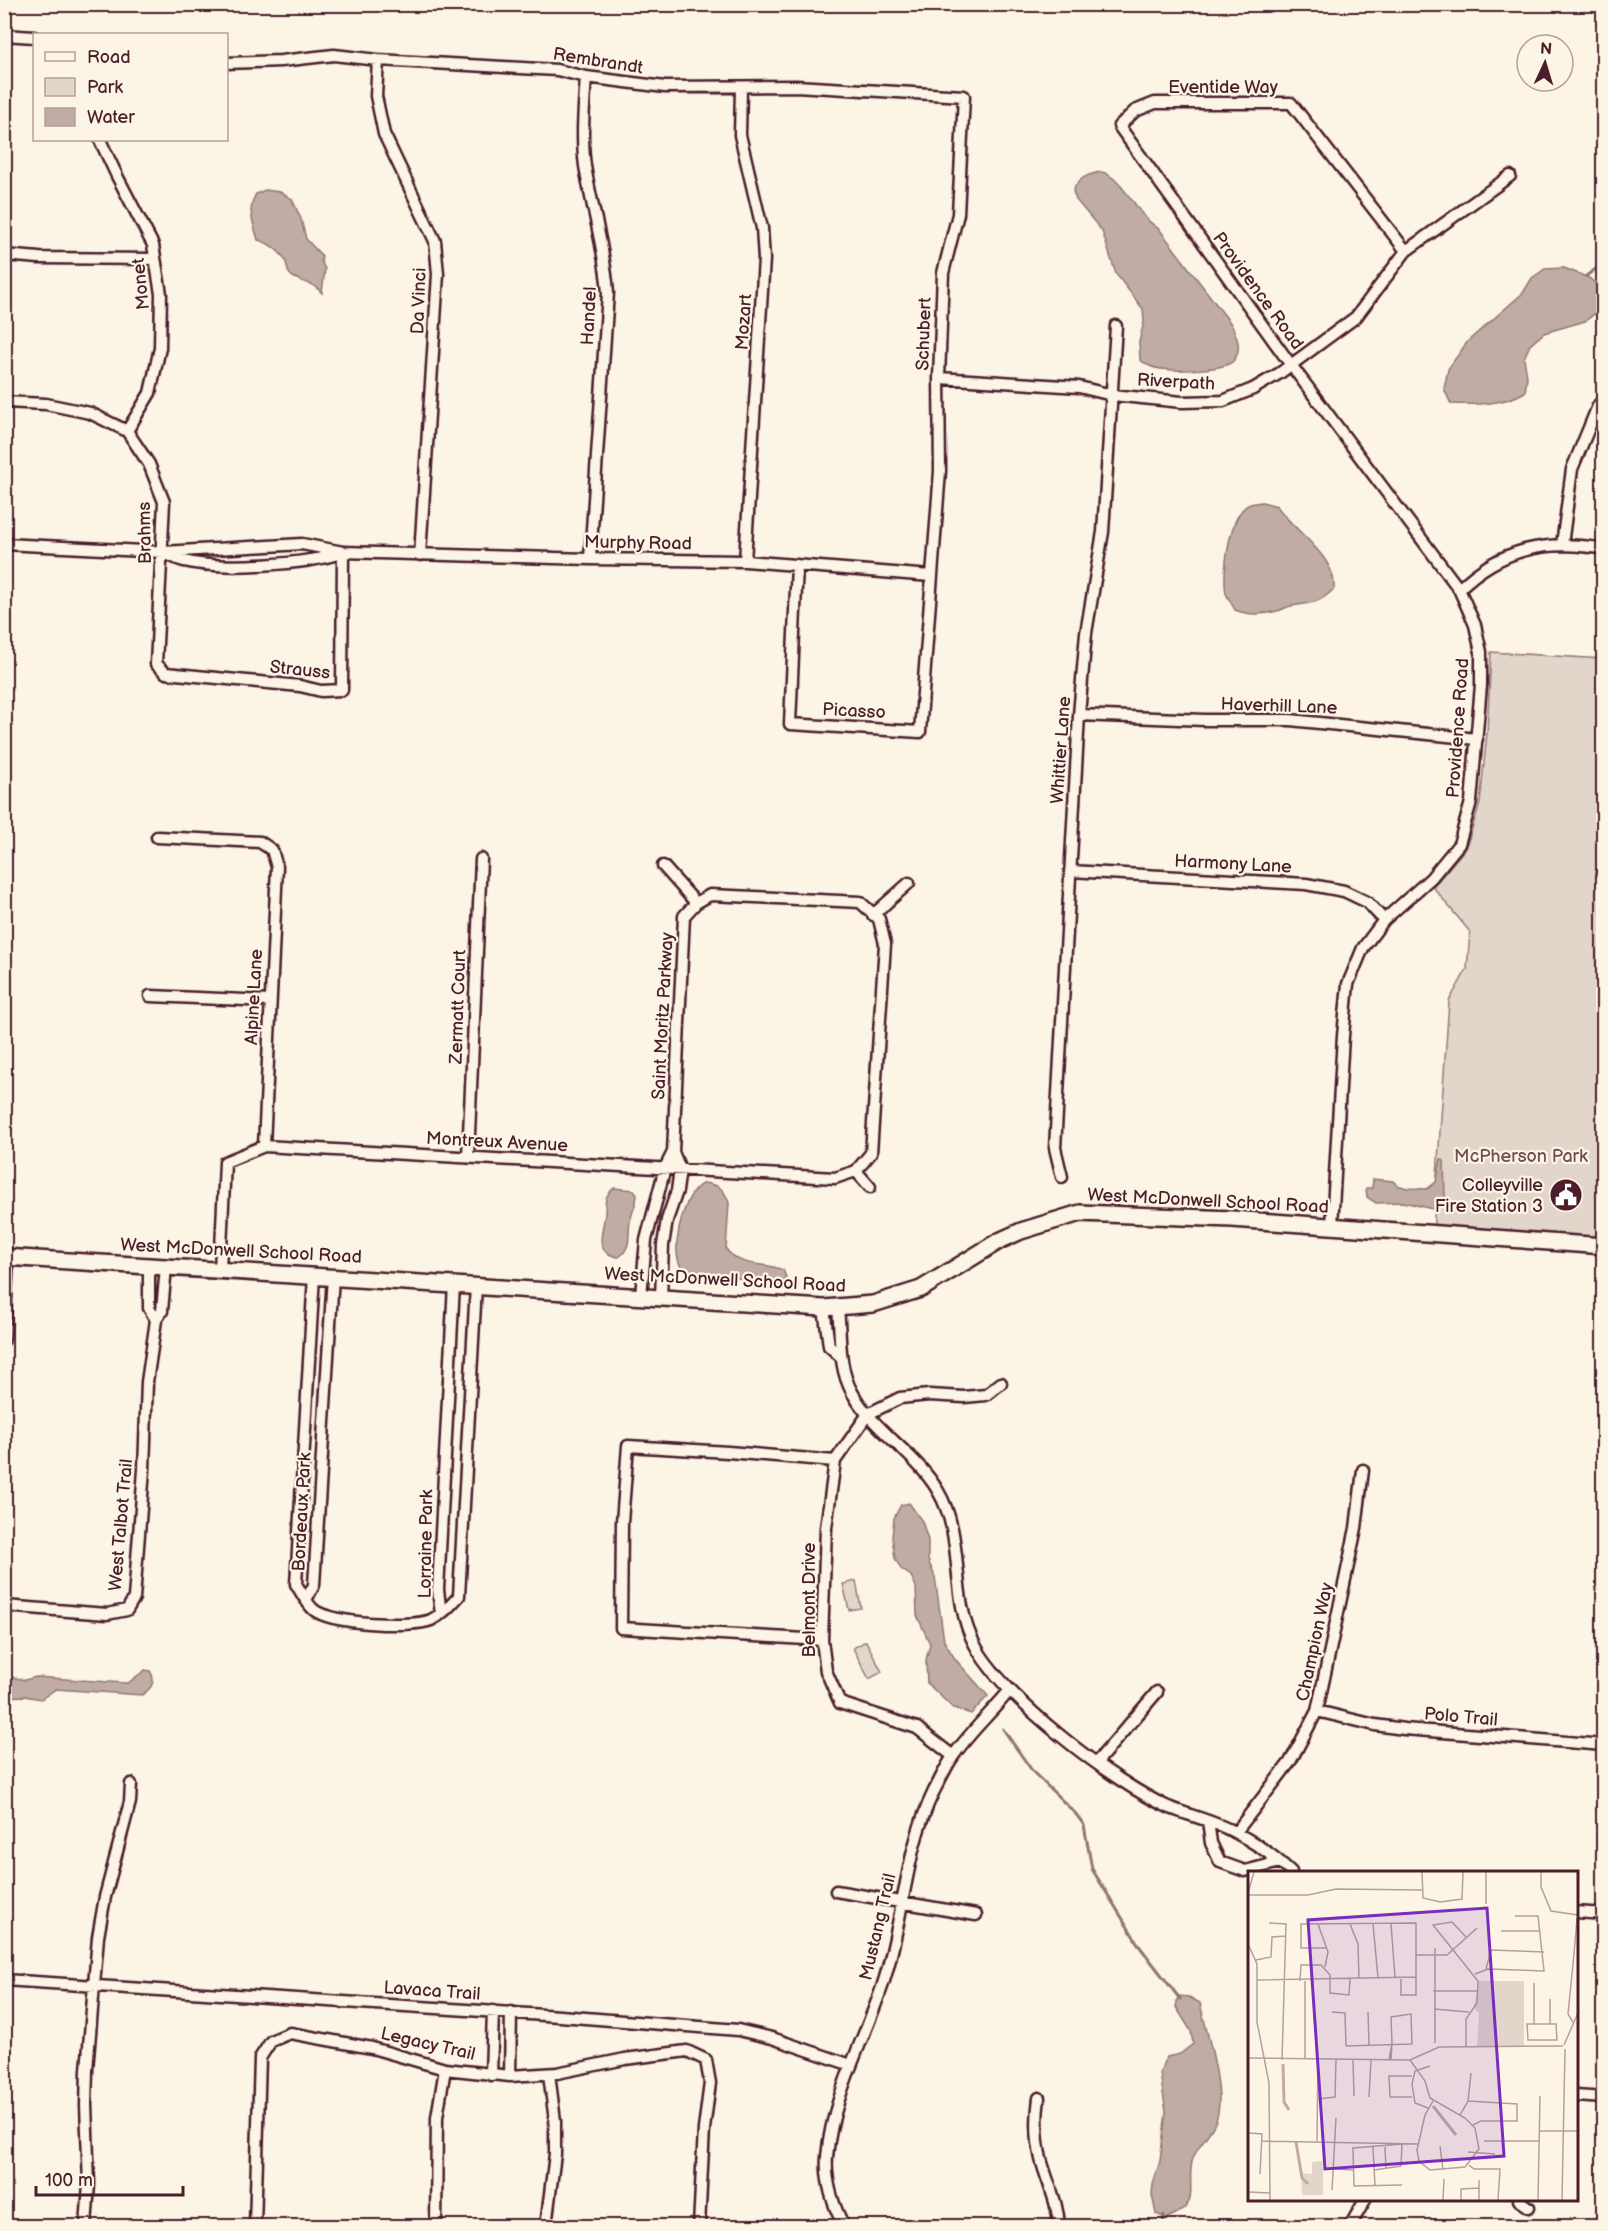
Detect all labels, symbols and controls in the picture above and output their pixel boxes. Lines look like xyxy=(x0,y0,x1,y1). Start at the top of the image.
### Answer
legend xyxy=(33,33,228,141)
north arrow xyxy=(1515,33,1575,93)
text: N xyxy=(1539,40,1553,59)
street label: Rembrandt xyxy=(551,44,645,79)
text: Road xyxy=(87,47,131,68)
text: Park xyxy=(87,77,123,98)
street label: Eventide Way xyxy=(1168,77,1279,98)
text: Water xyxy=(87,107,135,128)
street label: Providence Road xyxy=(1208,228,1308,354)
street label: Monet xyxy=(128,257,154,311)
street label: Da Vinci xyxy=(407,267,431,335)
street label: Handel xyxy=(577,286,601,346)
street label: Mozart xyxy=(732,293,756,351)
street label: Schubert xyxy=(912,296,936,371)
street label: Riverpath xyxy=(1136,369,1216,395)
street label: Brahms xyxy=(134,502,156,564)
street label: Murphy Road xyxy=(584,532,692,554)
street label: Strauss xyxy=(269,656,331,684)
street label: Providence Road xyxy=(1443,657,1473,799)
street label: Haverhill Lane xyxy=(1220,693,1338,719)
street label: Whittier Lane xyxy=(1047,695,1075,805)
street label: Picasso xyxy=(822,699,886,723)
street label: Harmony Lane xyxy=(1174,850,1293,878)
street label: Saint Moritz Parkway xyxy=(648,931,678,1100)
street label: Alpine Lane xyxy=(241,948,267,1046)
street label: Zermatt Court xyxy=(445,949,471,1065)
street label: Montreux Avenue xyxy=(426,1128,569,1156)
park label: McPherson Park xyxy=(1454,1146,1588,1167)
place label: Colleyville Fire Station 3 xyxy=(1435,1175,1543,1217)
public building icon: Colleyville Fire Station 3 xyxy=(1548,1177,1584,1213)
street label: West McDonwell School Road xyxy=(1087,1184,1329,1218)
street label: West McDonwell School Road xyxy=(120,1234,362,1268)
street label: West McDonwell School Road xyxy=(604,1263,846,1297)
street label: Bordeaux Park xyxy=(288,1452,316,1572)
street label: West Talbot Trail xyxy=(105,1458,137,1592)
street label: Lorraine Park xyxy=(415,1489,437,1599)
street label: Belmont Drive xyxy=(799,1542,820,1657)
street label: Champion Way xyxy=(1292,1580,1338,1703)
street label: Polo Trail xyxy=(1423,1703,1499,1731)
inset map xyxy=(1248,1871,1578,2201)
street label: Mustang Trail xyxy=(856,1872,900,1982)
street label: Lavaca Trail xyxy=(383,1977,481,2005)
street label: Legacy Trail xyxy=(379,2023,477,2065)
scale bar xyxy=(36,2159,183,2197)
text: 100 m xyxy=(45,2170,93,2191)

